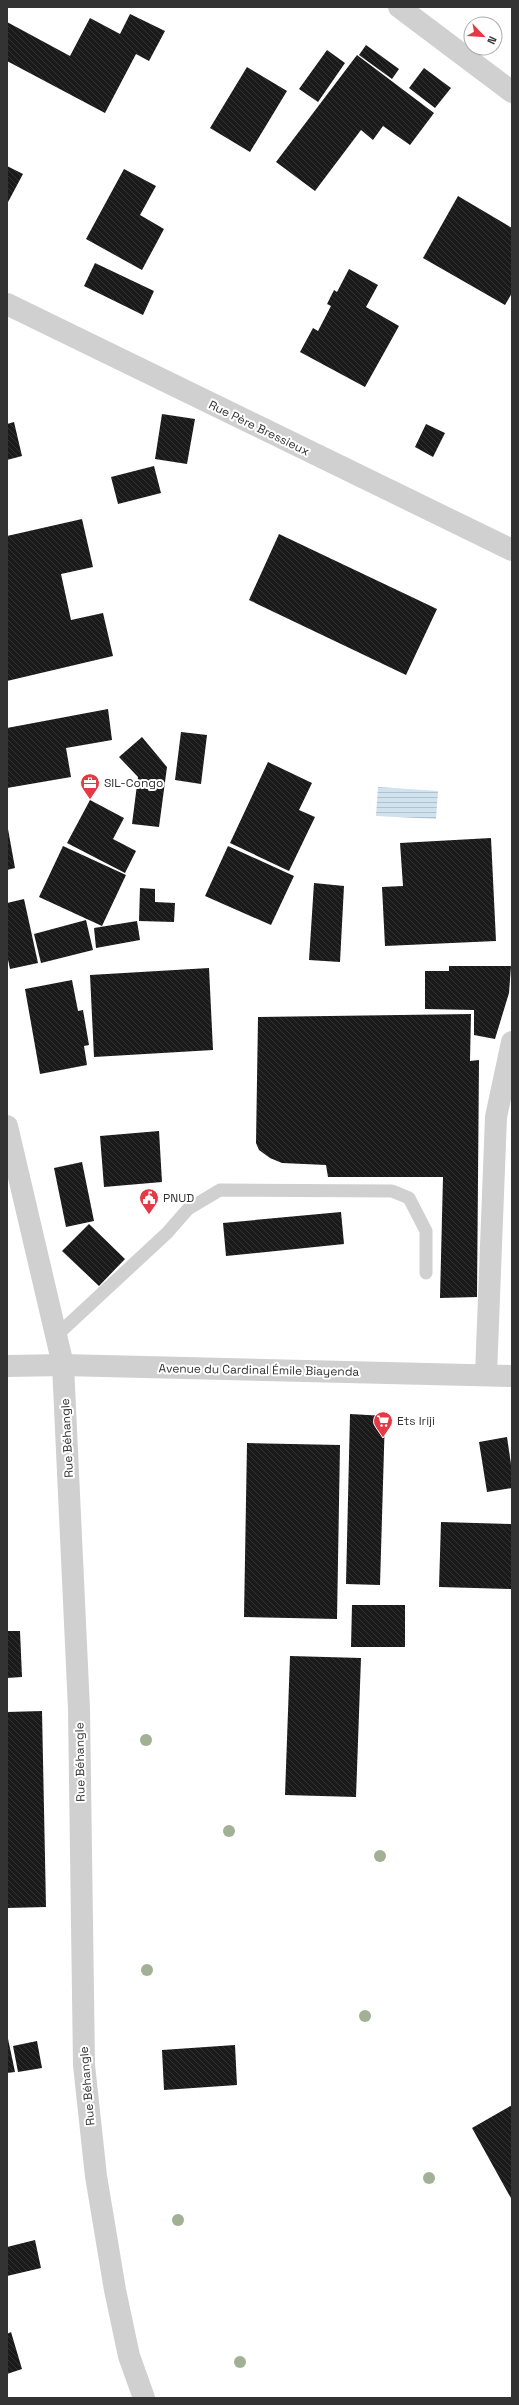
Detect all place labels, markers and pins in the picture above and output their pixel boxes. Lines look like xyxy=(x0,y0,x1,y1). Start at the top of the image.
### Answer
office icon: SIL-Congo xyxy=(79,772,101,800)
place label: SIL-Congo xyxy=(104,775,163,791)
public building icon: PNUD xyxy=(138,1187,160,1215)
place label: PNUD xyxy=(163,1190,194,1206)
supermarket icon: Ets Iriji xyxy=(372,1410,394,1438)
place label: Ets Iriji xyxy=(397,1413,435,1429)

